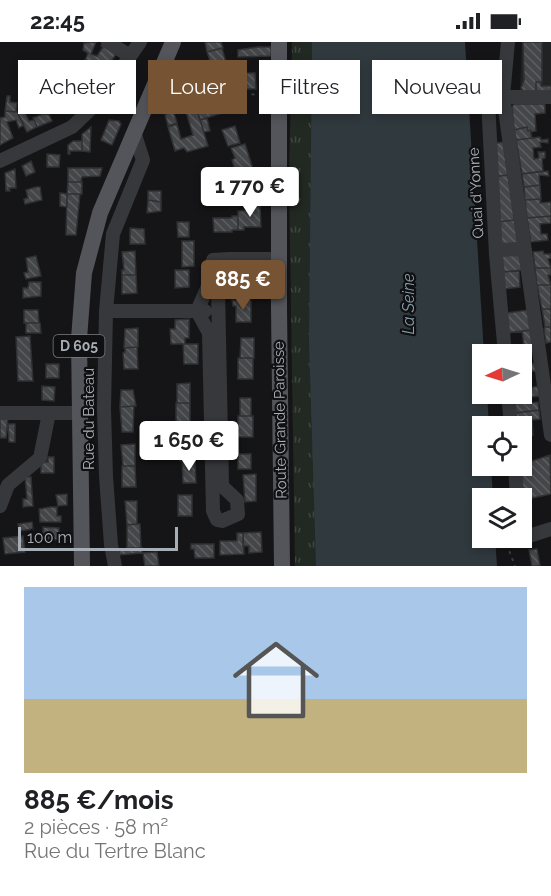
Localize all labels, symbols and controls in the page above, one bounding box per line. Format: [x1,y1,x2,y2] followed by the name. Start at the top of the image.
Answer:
[30,8,85,34] text: 22:45
[18,60,136,114] chip: Acheter
[148,60,247,114] chip: Louer
[259,60,360,114] chip: Filtres
[372,60,502,114] chip: Nouveau
[465,147,487,239] street label: Quai d'Yonne
[195,167,305,218] pin: 1 770 €
[215,174,285,198] text: 1 770 €
[201,260,285,311] pin: 885 €
[215,267,271,291] text: 885 €
[399,273,418,334] water label: La Seine
[54,335,104,357] road number: D 605
[270,341,290,499] street label: Route Grande Paroisse
[472,344,532,404] north arrow
[472,344,532,548] map controls
[80,368,98,470] street label: Rue du Bateau
[472,416,532,476] button: locate
[134,421,244,472] pin: 1 650 €
[154,428,224,452] text: 1 650 €
[472,488,532,548] button: layers
[18,524,178,552] scale bar
[27,528,72,547] text: 100 m
[222,626,330,734] icon: home
[24,785,174,815] text: 885 €/mois
[24,815,168,839] text: 2 pièces · 58 m²
[24,839,206,863] text: Rue du Tertre Blanc

